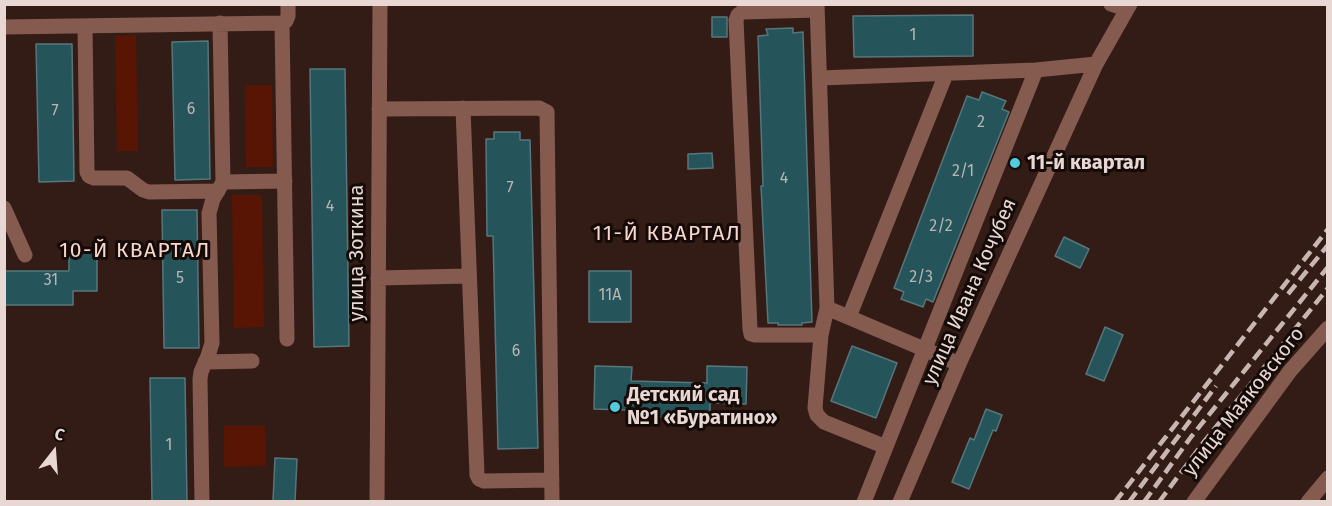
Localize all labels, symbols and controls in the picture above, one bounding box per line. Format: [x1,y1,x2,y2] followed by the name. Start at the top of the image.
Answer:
[910,26,916,46] house number: 1
[187,100,195,120] house number: 6
[51,102,59,122] house number: 7
[977,113,985,133] house number: 2
[1027,151,1145,175] place label: 11-й квартал
[1008,156,1022,170] marker: 11-й квартал
[952,162,974,182] house number: 2/1
[780,169,788,189] house number: 4
[506,179,514,199] house number: 7
[345,185,369,321] street label: улица Зоткина
[918,195,1022,389] street label: улица Ивана Кочубея
[326,197,334,217] house number: 4
[929,217,953,237] house number: 2/2
[593,221,741,247] district label: 11-Й КВАРТАЛ
[59,238,211,264] district label: 10-Й КВАРТАЛ
[909,268,933,288] house number: 2/3
[176,269,184,289] house number: 5
[44,271,58,291] house number: 31
[599,286,621,306] house number: 11А
[1178,323,1310,481] street label: улица Маяковского
[512,342,520,362] house number: 6
[627,383,777,430] place label: Детский сад №1 «Буратино»
[608,400,622,414] marker: Детский сад №1 «Буратино»
[24,422,84,482] north arrow
[52,424,67,445] text: С
[166,436,172,456] house number: 1

